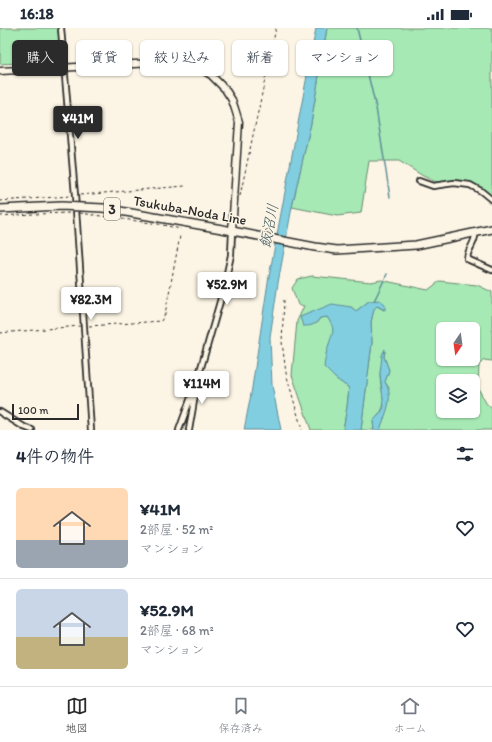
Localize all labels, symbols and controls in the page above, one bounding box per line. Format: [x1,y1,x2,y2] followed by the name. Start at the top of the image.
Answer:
[20,5,54,23] text: 16:18
[12,40,68,76] chip: 購入
[76,40,132,76] chip: 賃貸
[140,40,224,76] chip: 絞り込み
[232,40,288,76] chip: 新着
[296,40,393,76] chip: マンション
[54,106,102,140] pin: ¥41M
[62,111,94,126] text: ¥41M
[132,192,248,229] street label: Tsukuba-Noda Line
[104,198,120,220] road number: 3
[256,202,282,250] water label: 飯沼川
[194,272,260,306] pin: ¥52.9M
[206,277,248,292] text: ¥52.9M
[58,287,124,321] pin: ¥82.3M
[70,292,112,307] text: ¥82.3M
[436,322,480,366] north arrow
[436,322,480,418] map controls
[174,371,230,405] pin: ¥114M
[436,374,480,418] button: layers
[183,376,221,391] text: ¥114M
[12,402,79,421] scale bar
[18,404,48,417] text: 100 m
[454,443,476,465] icon: filters
[16,446,94,466] text: 4件の物件
[140,499,181,519] text: ¥41M
[48,504,96,552] icon: home
[454,517,476,539] icon: heart
[140,522,213,537] text: 2部屋 · 52 m²
[140,541,204,556] text: マンション
[140,600,194,620] text: ¥52.9M
[48,605,96,653] icon: home
[454,618,476,640] icon: heart
[140,623,214,638] text: 2部屋 · 68 m²
[140,642,204,657] text: マンション
[66,695,88,735] tab: 地図
[219,695,263,735] tab: 保存済み
[394,695,426,735] tab: ホーム

